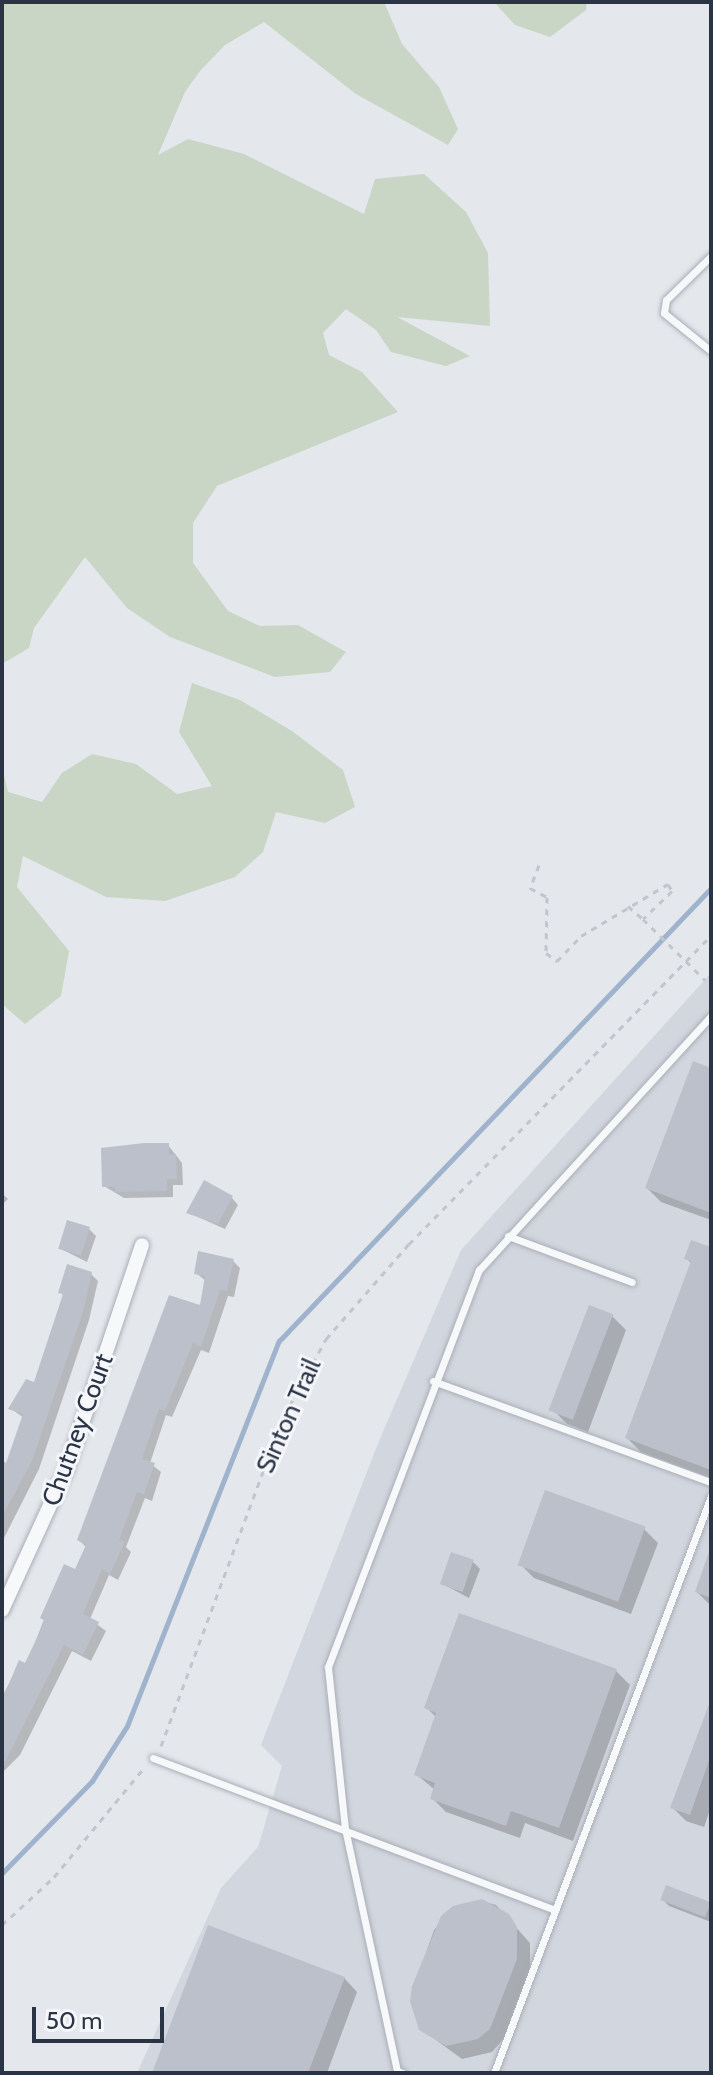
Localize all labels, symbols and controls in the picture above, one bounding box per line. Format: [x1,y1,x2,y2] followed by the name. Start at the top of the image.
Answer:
[36,1350,120,1510] street label: Chutney Court
[250,1354,328,1478] street label: Sinton Trail
[36,1991,168,2041] scale bar
[46,2006,102,2035] text: 50 m

